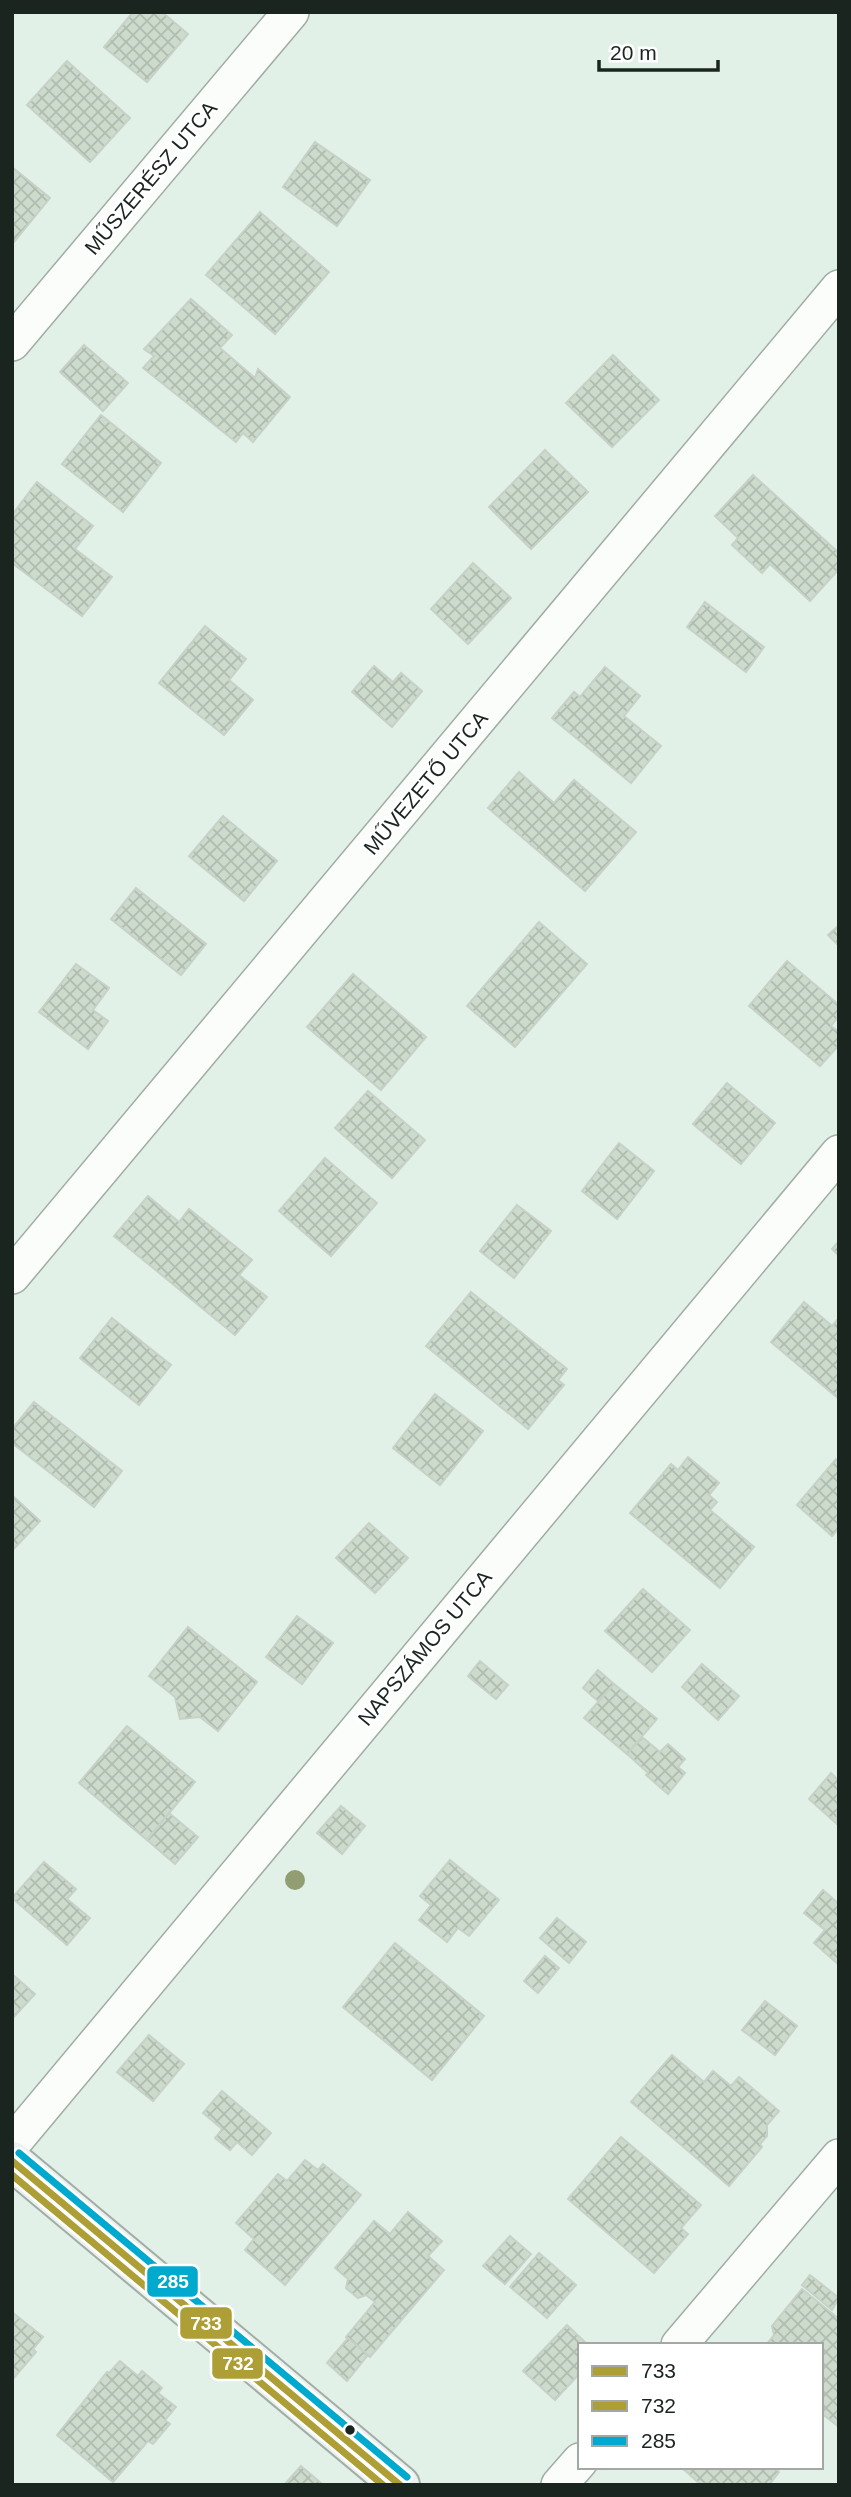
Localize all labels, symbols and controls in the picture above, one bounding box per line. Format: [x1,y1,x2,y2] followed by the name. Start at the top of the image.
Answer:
[599,28,718,72] scale bar
[610,41,657,64] text: 20 m
[80,97,221,259] street label: MŰSZERÉSZ UTCA
[359,706,492,859] street label: MŰVEZETŐ UTCA
[353,1566,496,1730] street label: NAPSZÁMOS UTCA
[146,2265,199,2298] line badge: 285
[157,2271,189,2292] text: 285
[179,2306,233,2340] line badge: 733
[190,2313,222,2334] text: 733
[578,2343,823,2469] legend
[211,2347,264,2380] line badge: 732
[222,2353,254,2374] text: 732
[641,2359,676,2382] text: 733
[641,2394,676,2417] text: 732
[343,2423,357,2437] unlabelled marker
[641,2429,676,2452] text: 285

